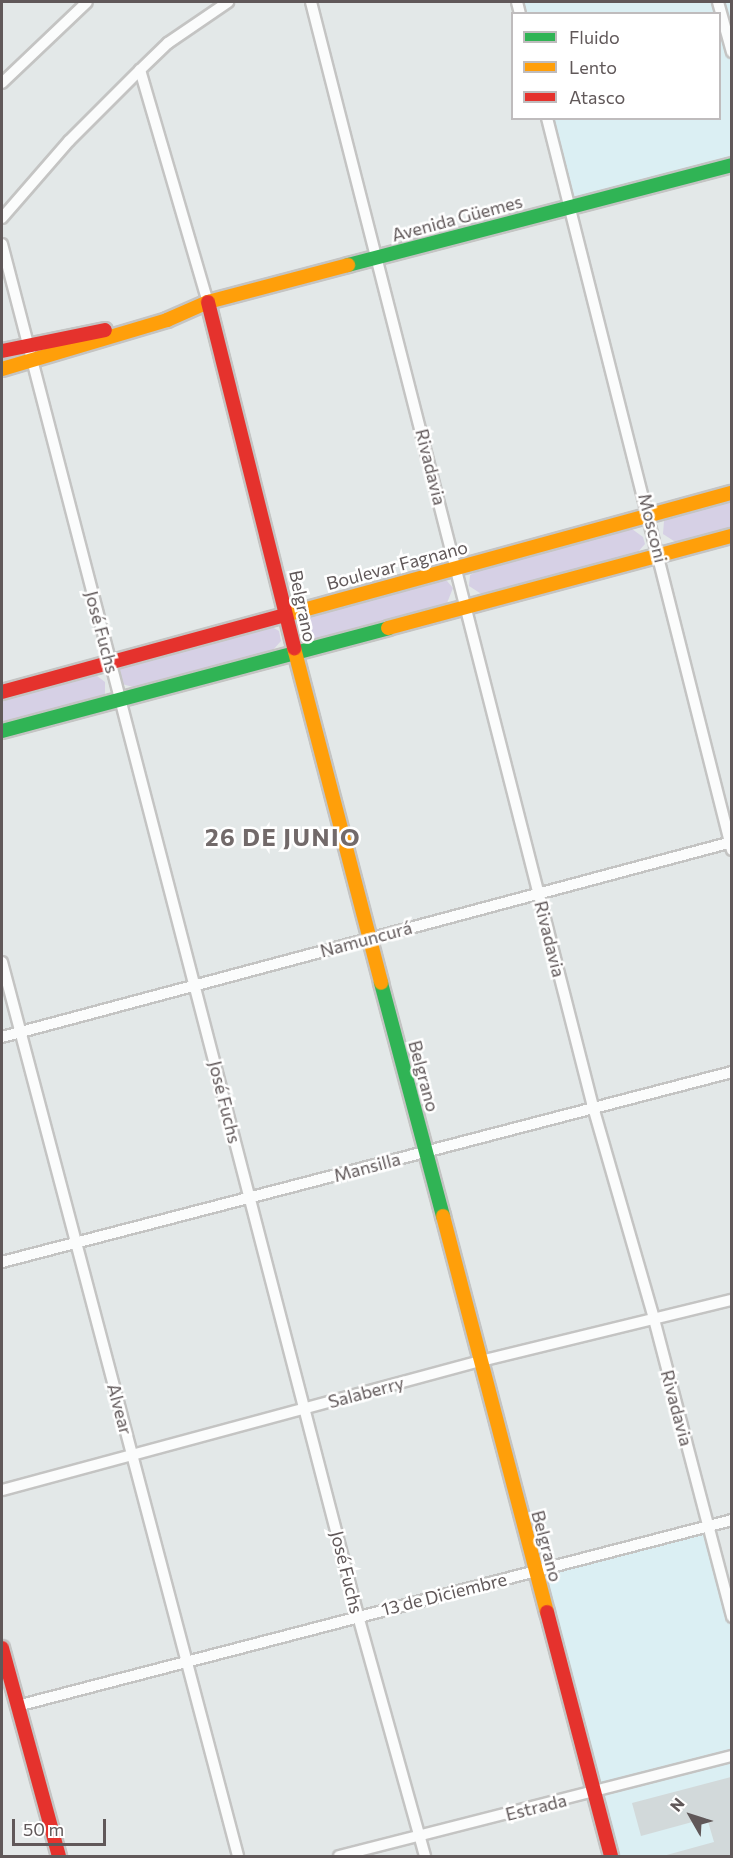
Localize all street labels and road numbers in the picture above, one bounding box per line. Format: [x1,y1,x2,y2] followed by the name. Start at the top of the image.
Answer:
[389,190,525,246] street label: Avenida Güemes
[411,427,451,507] street label: Rivadavia
[634,491,672,565] street label: Mosconi
[324,536,470,594] street label: Boulevar Fagnano
[285,568,321,644] street label: Belgrano
[81,588,123,676] street label: José Fuchs
[530,899,570,979] street label: Rivadavia
[318,916,414,962] street label: Namuncurá
[404,1038,444,1114] street label: Belgrano
[204,1058,246,1146] street label: José Fuchs
[331,1148,403,1186] street label: Mansilla
[656,1368,698,1448] street label: Rivadavia
[326,1372,406,1412] street label: Salaberry
[103,1381,137,1437] street label: Alvear
[527,1508,567,1584] street label: Belgrano
[326,1528,368,1616] street label: José Fuchs
[379,1568,509,1620] street label: 13 de Diciembre
[503,1789,569,1825] street label: Estrada

